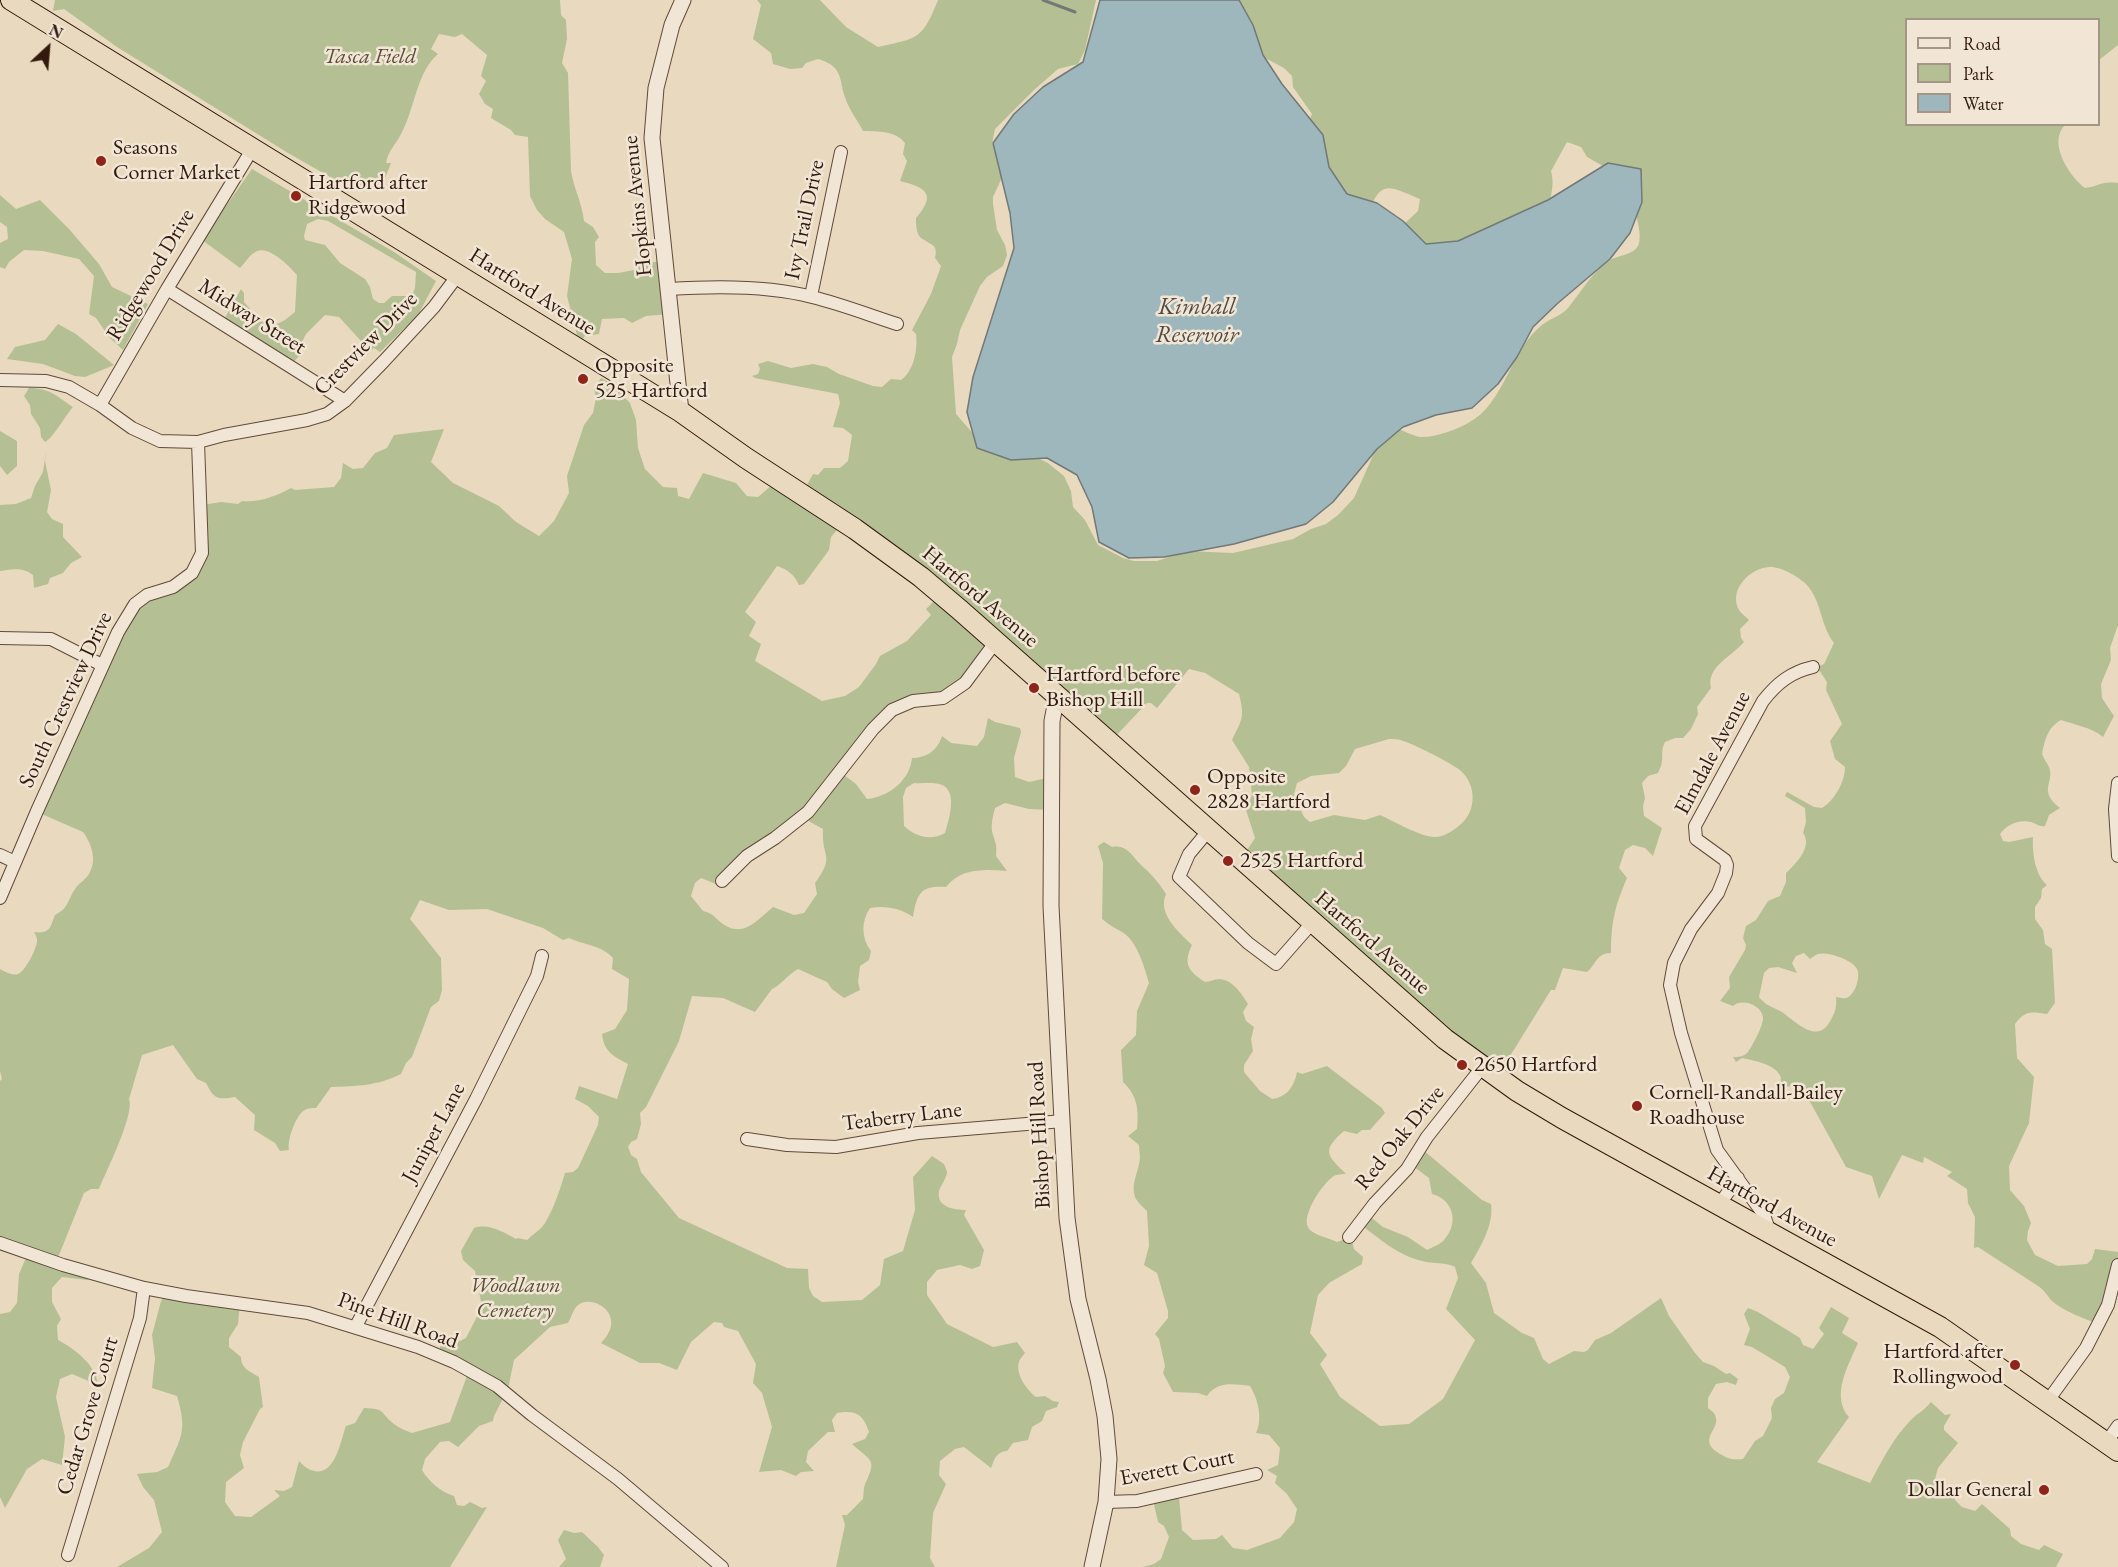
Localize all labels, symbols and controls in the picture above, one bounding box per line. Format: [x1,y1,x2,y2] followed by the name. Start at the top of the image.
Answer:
[18,18,78,78] north arrow
[1905,18,2100,126] legend
[46,19,67,44] text: N
[1963,32,2001,55] text: Road
[324,44,416,70] park label: Tasca Field
[1963,62,1994,85] text: Park
[1963,92,2004,115] text: Water
[617,134,659,278] street label: Hopkins Avenue
[113,135,240,186] place label: Seasons Corner Market
[94,154,108,168] marker: Seasons Corner Market
[779,158,831,282] street label: Ivy Trail Drive
[308,170,428,222] place label: Hartford after Ridgewood
[289,189,303,203] marker: Hartford after Ridgewood
[101,204,201,346] street label: Ridgewood Drive
[464,243,600,341] street label: Hartford Avenue
[193,273,311,361] street label: Midway Street
[309,287,423,401] street label: Crestview Drive
[1155,293,1239,349] water label: Kimball Reservoir
[595,353,708,404] place label: Opposite 525 Hartford
[576,372,590,386] marker: Opposite 525 Hartford
[916,541,1044,653] street label: Hartford Avenue
[14,608,118,792] street label: South Crestview Drive
[1046,662,1180,714] place label: Hartford before Bishop Hill
[1027,681,1041,695] marker: Hartford before Bishop Hill
[1669,687,1757,819] street label: Elmdale Avenue
[1207,764,1330,816] place label: Opposite 2828 Hartford
[1188,783,1202,797] marker: Opposite 2828 Hartford
[1240,848,1363,874] place label: 2525 Hartford
[1221,854,1235,868] marker: 2525 Hartford
[1309,886,1435,1000] street label: Hartford Avenue
[1474,1052,1597,1078] place label: 2650 Hartford
[1455,1058,1469,1072] marker: 2650 Hartford
[1023,1061,1057,1209] street label: Bishop Hill Road
[397,1078,471,1188] street label: Juniper Lane
[1350,1080,1450,1196] street label: Red Oak Drive
[1649,1080,1843,1132] place label: Cornell-Randall-Bailey Roadhouse
[841,1097,963,1137] street label: Teaberry Lane
[1630,1099,1644,1113] marker: Cornell-Randall-Bailey Roadhouse
[1703,1160,1841,1254] street label: Hartford Avenue
[469,1273,561,1324] park label: Woodlawn Cemetery
[334,1287,462,1355] street label: Pine Hill Road
[51,1334,125,1498] street label: Cedar Grove Court
[1883,1339,2003,1390] place label: Hartford after Rollingwood
[2008,1358,2022,1372] marker: Hartford after Rollingwood
[1118,1444,1236,1492] street label: Everett Court
[1908,1477,2032,1503] place label: Dollar General
[2037,1483,2051,1497] marker: Dollar General

